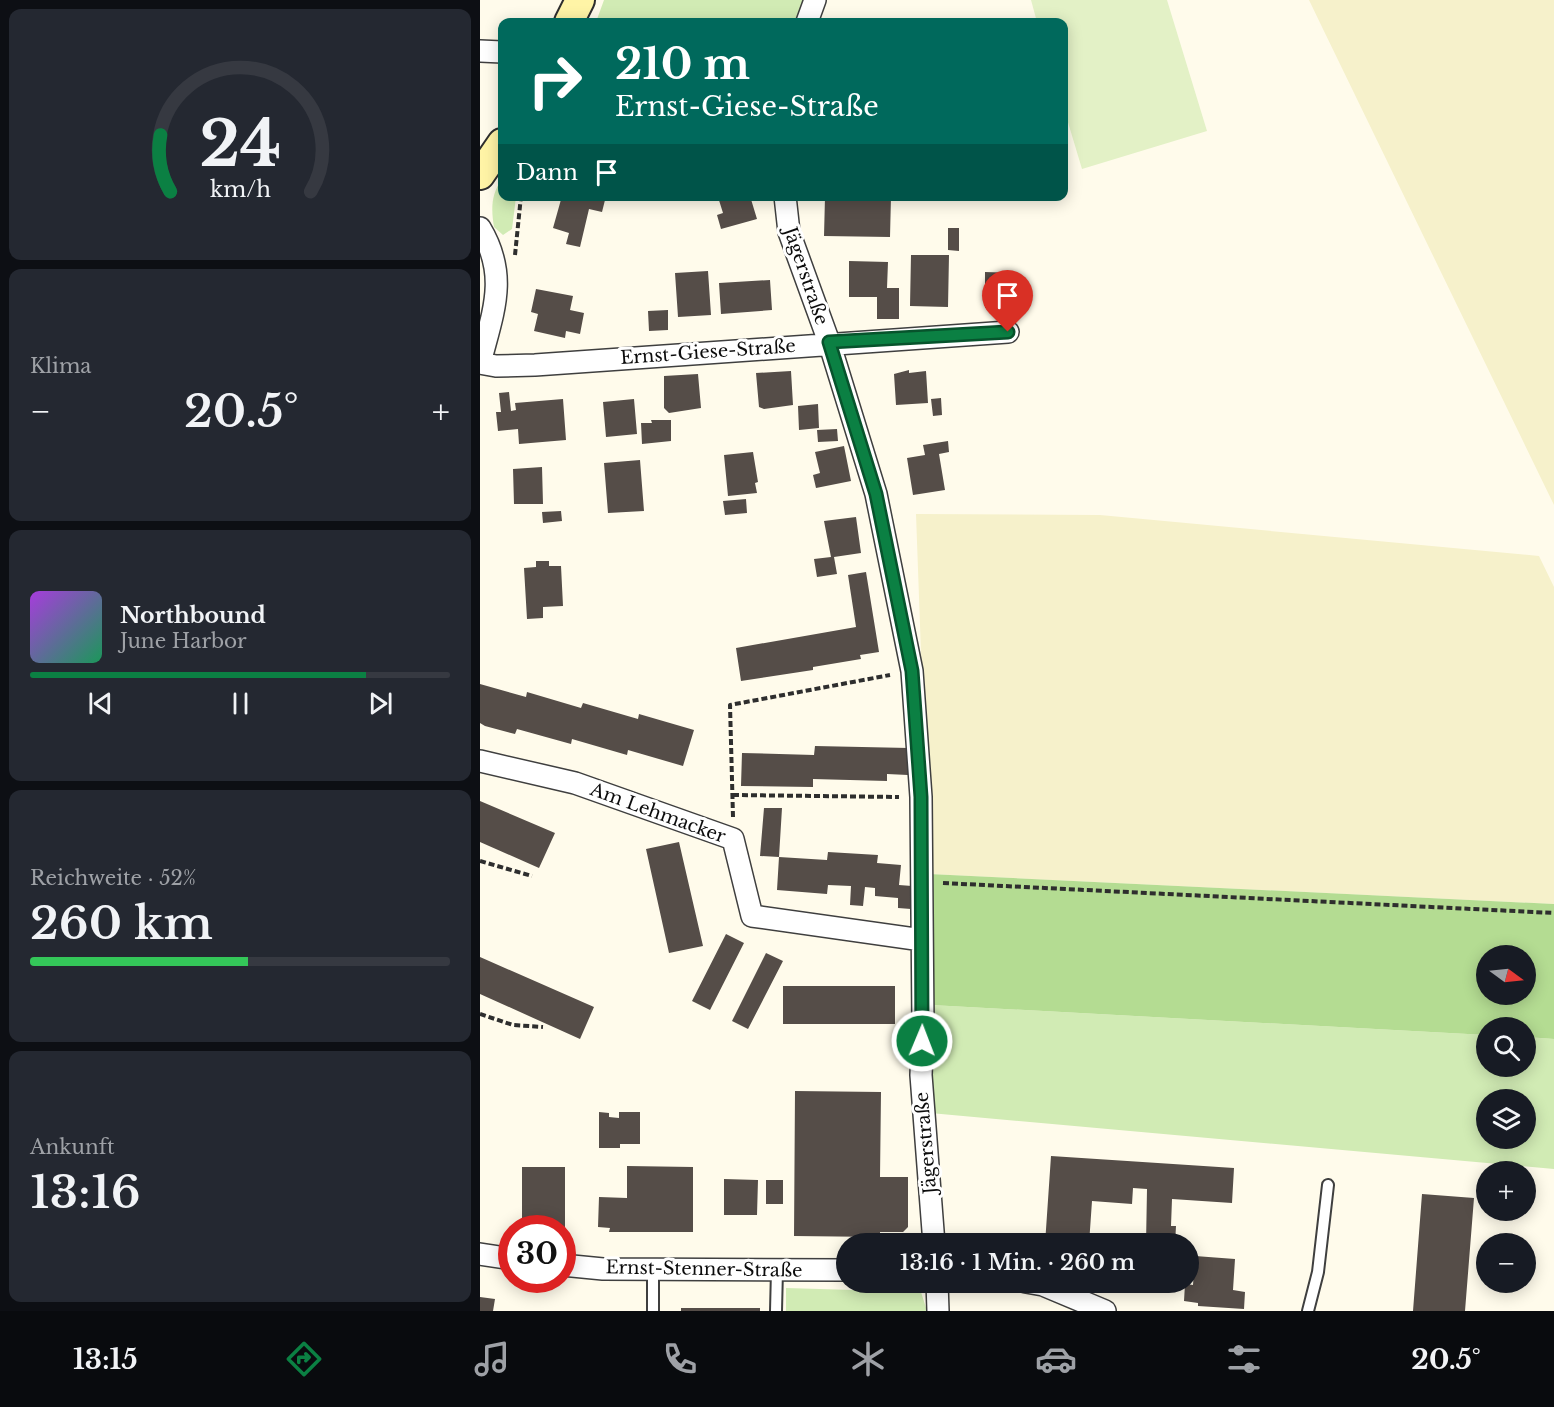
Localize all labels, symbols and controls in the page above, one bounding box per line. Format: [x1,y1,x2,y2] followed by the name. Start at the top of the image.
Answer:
[615,38,750,90] text: 210 m
[516,42,594,120] icon: right
[615,90,879,123] text: Ernst-Giese-Straße
[199,105,281,183] text: 24
[590,156,623,189] icon: arrive
[516,159,578,186] text: Dann
[210,176,271,203] text: km/h
[778,222,833,328] street label: Jägerstraße
[982,270,1033,332] pin
[991,279,1024,312] icon: arrive
[620,335,796,369] street label: Ernst-Giese-Straße
[30,354,91,378] text: Klima
[184,383,299,439] text: 20.5°
[30,391,51,432] text: −
[432,391,450,432] text: +
[120,602,266,629] text: Northbound
[120,629,247,653] text: June Harbor
[84,687,117,720] icon: previous
[224,687,257,720] icon: pause
[364,687,397,720] icon: next
[586,778,729,848] street label: Am Lehmacker
[30,866,196,890] text: Reichweite · 52%
[30,895,213,951] text: 260 km
[1476,945,1536,1005] north arrow
[1476,945,1536,1293] map controls
[890,1009,954,1073] position arrow
[1476,1017,1536,1077] button: search
[1476,1089,1536,1149] button: layers
[911,1091,942,1197] street label: Jägerstraße
[30,1135,115,1159] text: Ankunft
[1476,1161,1536,1221] button: +
[30,1164,141,1220] text: 13:16
[498,1215,576,1293] speed limit sign: 30
[1476,1233,1536,1293] button: −
[900,1249,1135,1276] text: 13:16 · 1 Min. · 260 m
[605,1256,803,1282] street label: Ernst-Stenner-Straße
[283,1338,325,1380] icon: directions
[471,1338,513,1380] icon: music
[659,1338,701,1380] icon: phone
[847,1338,889,1380] icon: climate
[1035,1338,1077,1380] icon: car
[1223,1338,1265,1380] icon: filters
[73,1343,137,1376] text: 13:15
[1411,1343,1481,1376] text: 20.5°

